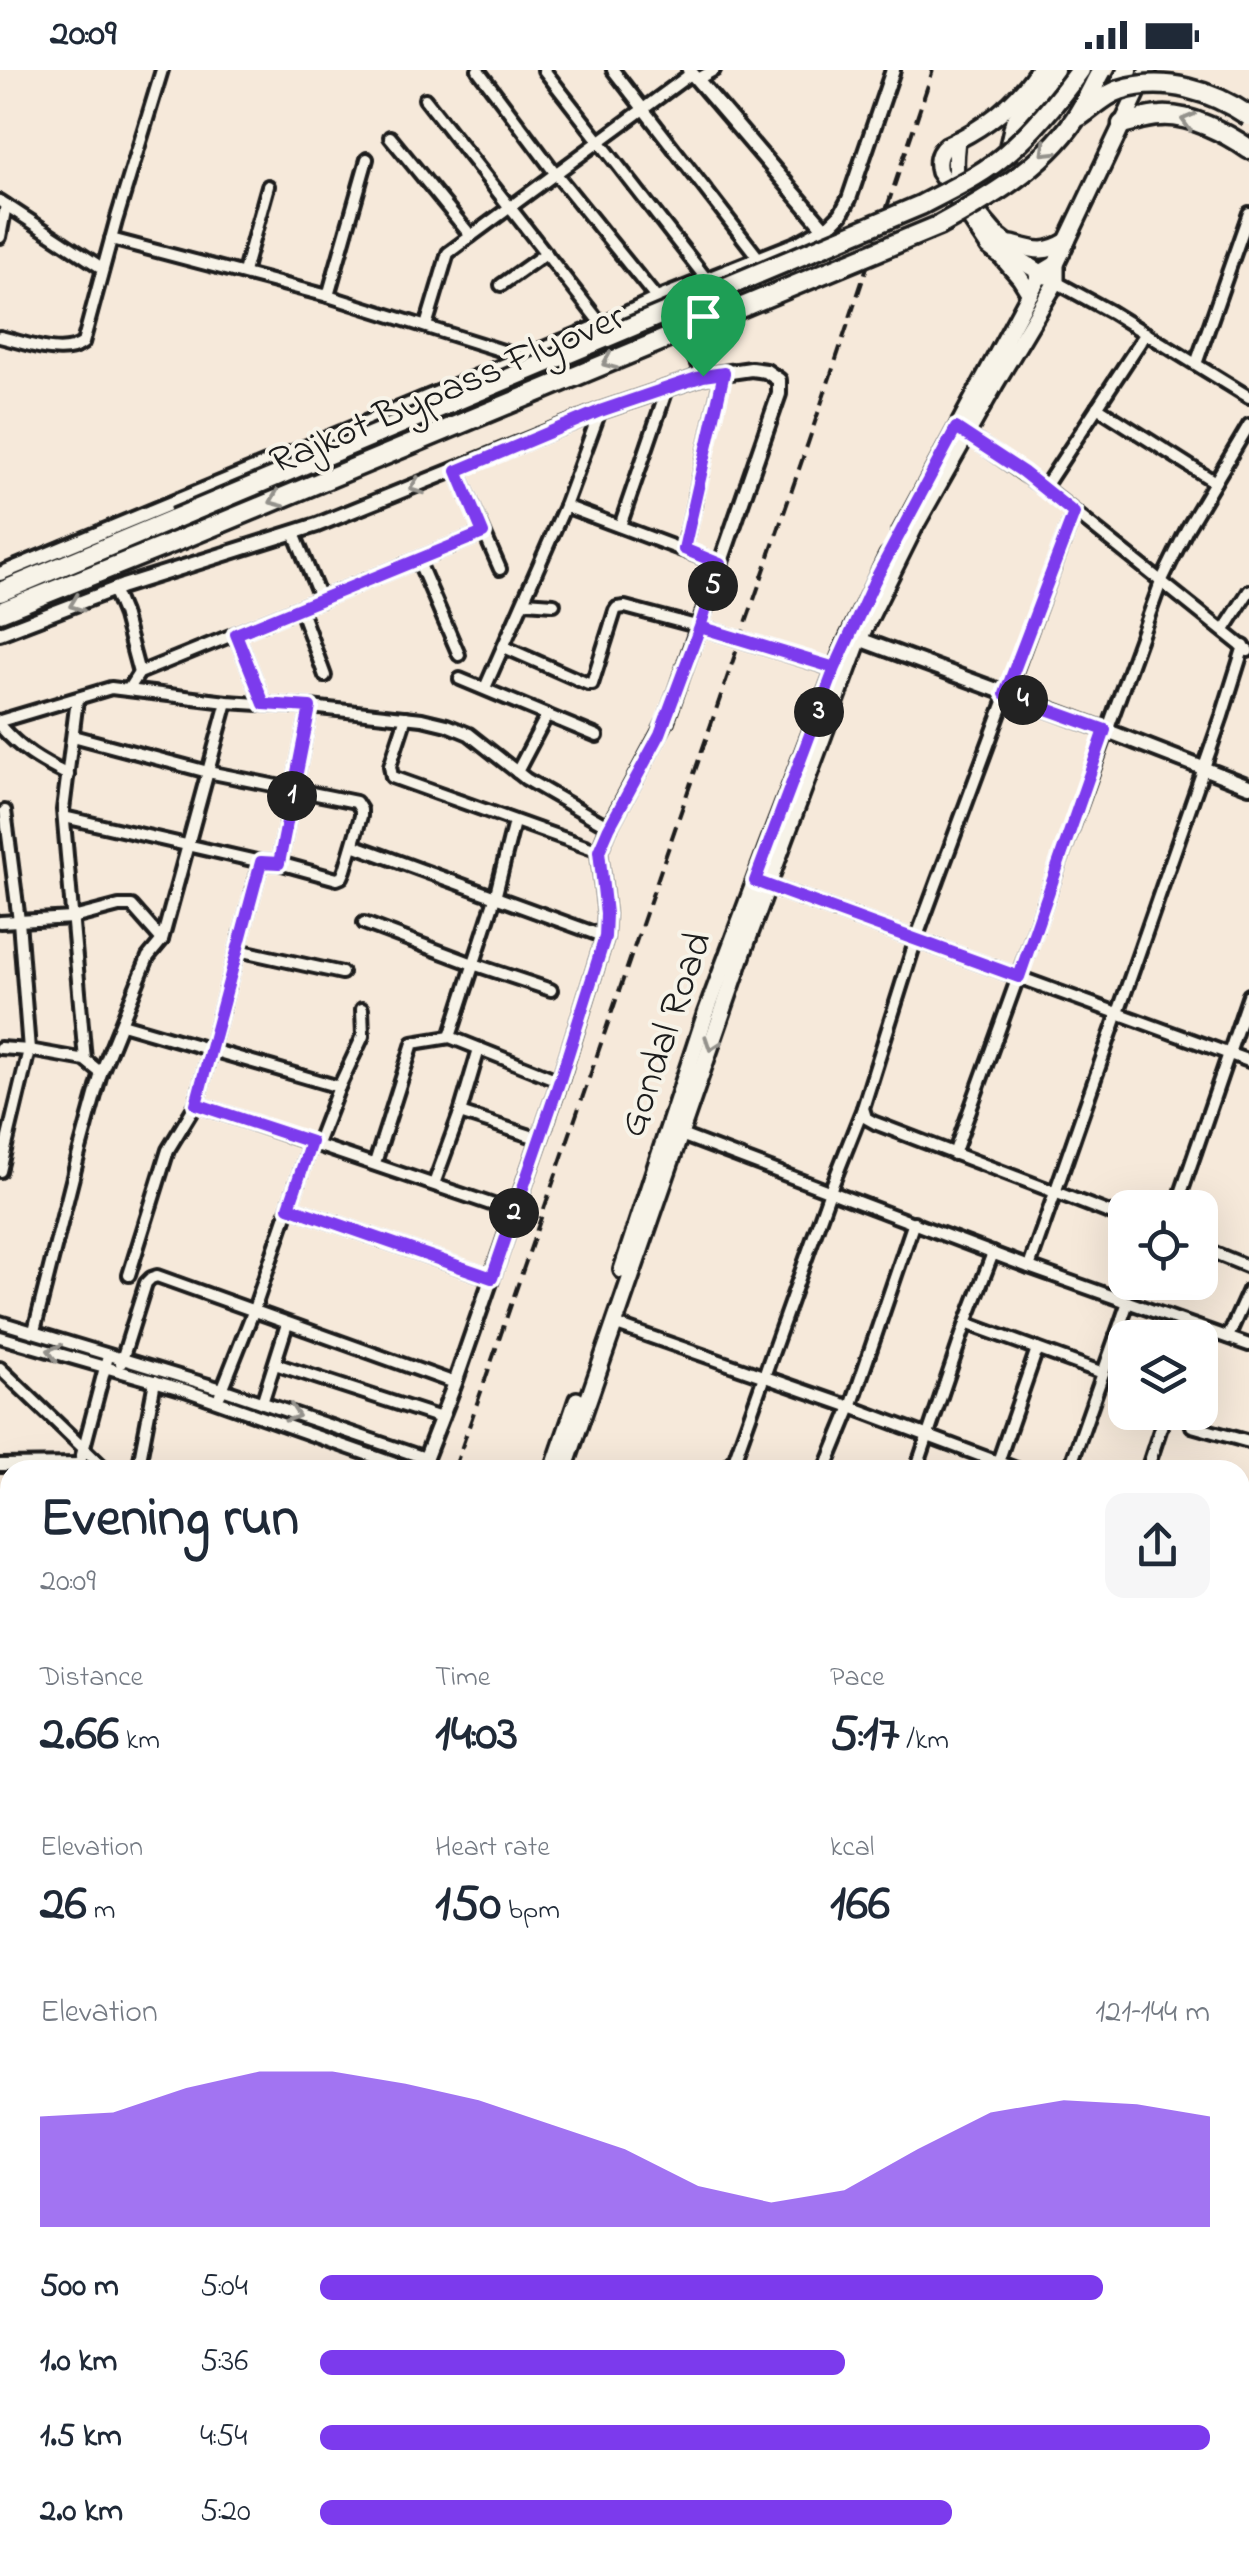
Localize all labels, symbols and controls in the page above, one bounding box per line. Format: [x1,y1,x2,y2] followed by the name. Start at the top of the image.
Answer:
[50,7,116,63] text: 20:09
[1180,112,1197,133] one-way arrow
[1041,138,1059,156] one-way arrow
[661,274,746,377] pin
[261,289,635,493] street label: Rajkot Bypass Flyover
[676,289,731,344] icon: arrive
[601,350,619,370] one-way arrow
[409,475,426,495] one-way arrow
[268,488,286,508] one-way arrow
[688,561,738,611] pin: 5
[705,565,721,606] text: 5
[68,592,86,612] one-way arrow
[998,675,1048,725] pin: 4
[1017,679,1029,720] text: 4
[794,687,844,737] pin: 3
[813,691,825,732] text: 3
[267,771,317,821] pin: 1
[288,775,296,816] text: 1
[604,925,730,1145] street label: Gondal Road
[704,1034,724,1051] one-way arrow
[489,1188,539,1238] pin: 2
[1108,1190,1218,1430] map controls
[1108,1190,1218,1300] button: locate
[507,1192,521,1233] text: 2
[1108,1320,1218,1430] button: layers
[46,1343,63,1364] one-way arrow
[284,1402,301,1423] one-way arrow
[40,1481,299,1561] text: Evening run
[1105,1493,1210,1598] button: share
[40,1559,96,1606] text: 20:09
[40,1658,143,1699] text: Distance
[435,1658,490,1699] text: Time
[830,1658,885,1699] text: Pace
[40,1699,119,1772] text: 2.66
[435,1699,518,1772] text: 14:03
[830,1699,899,1772] text: 5:17
[119,1721,160,1762] text: km
[899,1721,949,1762] text: /km
[40,1828,143,1869] text: Elevation
[435,1828,550,1869] text: Heart rate
[830,1828,875,1869] text: kcal
[40,1869,87,1942] text: 26
[435,1869,501,1942] text: 150
[830,1869,890,1942] text: 166
[87,1891,116,1932] text: m
[501,1891,560,1932] text: bpm
[40,1990,158,2037] text: Elevation
[1095,1990,1210,2037] text: 121–144 m
[40,2264,119,2311] text: 500 m
[200,2264,248,2311] text: 5:04
[40,2339,117,2386] text: 1.0 km
[200,2339,248,2386] text: 5:36
[40,2414,122,2461] text: 1.5 km
[200,2414,247,2461] text: 4:54
[40,2489,123,2536] text: 2.0 km
[200,2489,251,2536] text: 5:20

